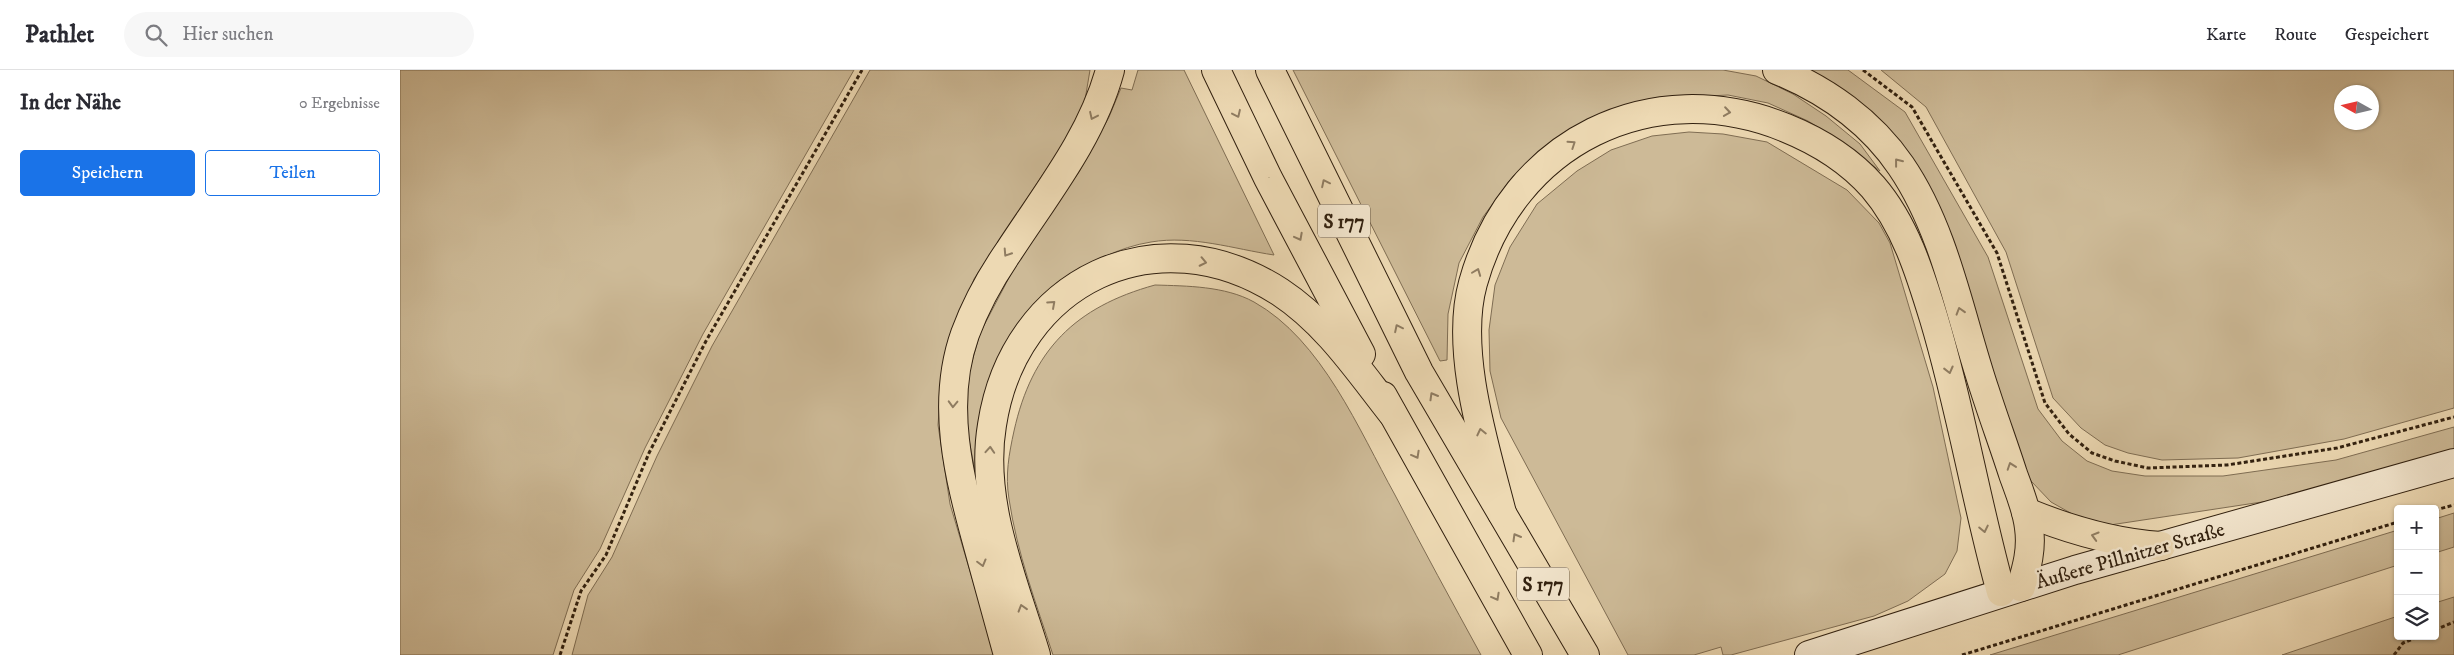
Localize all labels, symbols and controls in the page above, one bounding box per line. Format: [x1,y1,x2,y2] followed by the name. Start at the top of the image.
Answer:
[124,12,474,57] search box
[25,20,94,50] text: Pathlet
[142,21,170,49] icon: search
[182,23,273,46] text: Hier suchen
[2206,24,2246,46] text: Karte
[2274,24,2317,46] text: Route
[2345,24,2429,46] text: Gespeichert
[2334,85,2379,130] north arrow
[20,90,121,116] text: In der Nähe
[299,93,380,113] text: 0 Ergebnisse
[1723,106,1731,117] one-way arrow
[1231,109,1241,118] one-way arrow
[1088,111,1099,120] one-way arrow
[1566,141,1575,150] one-way arrow
[20,150,195,196] button: Speichern
[205,150,380,196] button: Teilen
[1895,159,1903,168] one-way arrow
[1321,179,1331,188] one-way arrow
[1318,204,1370,238] road number: S 177
[1293,231,1303,240] one-way arrow
[1004,248,1013,257] one-way arrow
[1198,256,1207,267] one-way arrow
[1471,268,1481,277] one-way arrow
[1047,301,1056,310] one-way arrow
[1956,308,1966,316] one-way arrow
[1394,324,1404,333] one-way arrow
[1943,366,1954,375] one-way arrow
[1430,392,1440,401] one-way arrow
[947,400,958,408] one-way arrow
[1476,428,1487,437] one-way arrow
[984,446,995,454] one-way arrow
[1410,450,1420,459] one-way arrow
[2006,462,2016,470] one-way arrow
[2394,505,2439,640] map controls
[2394,505,2439,550] button: +
[2033,517,2228,595] street label: Äußere Pillnitzer Straße
[1978,524,1989,533] one-way arrow
[2092,531,2100,541] one-way arrow
[1513,534,1523,543] one-way arrow
[2394,550,2439,595] button: −
[977,558,987,567] one-way arrow
[1517,568,1569,600] road number: S 177
[1489,592,1499,601] one-way arrow
[2394,595,2439,640] button: layers
[1018,605,1028,613] one-way arrow

